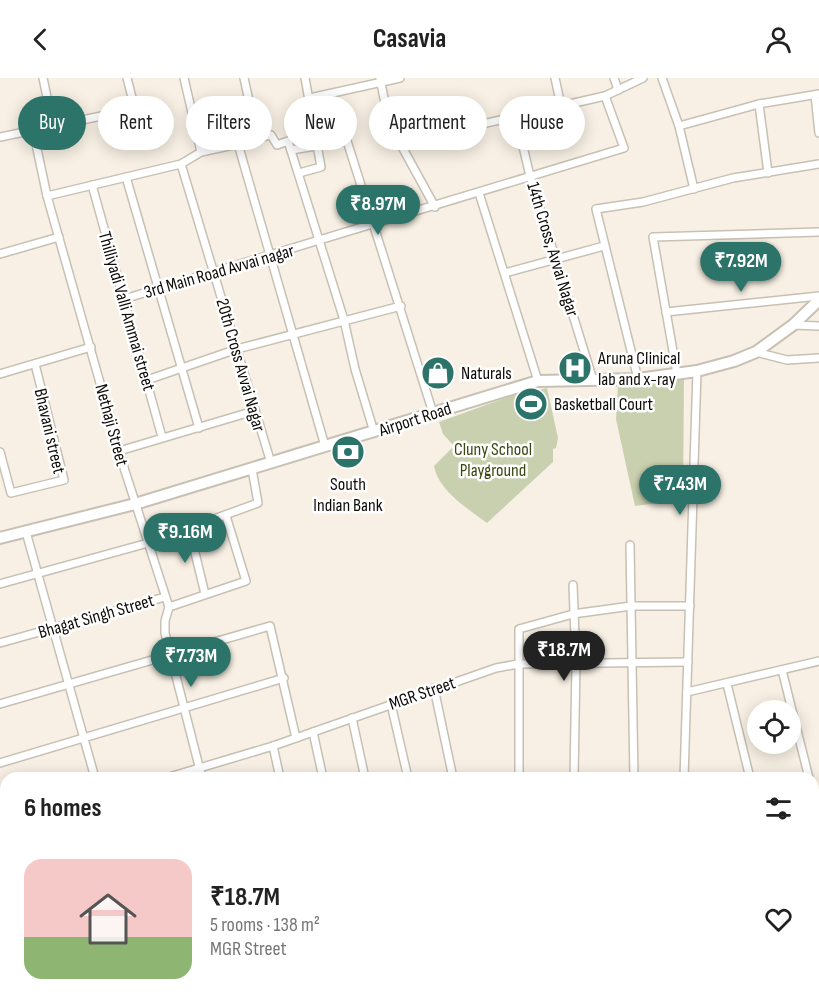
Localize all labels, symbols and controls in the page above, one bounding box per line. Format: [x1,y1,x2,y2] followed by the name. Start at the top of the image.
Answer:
[24,23,57,56] icon: back
[373,23,446,55] text: Casavia
[762,23,795,56] icon: person
[18,96,86,150] chip: Buy
[98,96,174,150] chip: Rent
[186,96,272,150] chip: Filters
[284,96,357,150] chip: New
[369,96,487,150] chip: Apartment
[499,96,585,150] chip: House
[522,179,583,319] street label: 14th Cross, Avvai Nagar
[329,185,427,236] pin: ₹8.97M
[350,192,406,216] text: ₹8.97M
[94,229,159,394] street label: Thilliyadi Valli Ammai street
[142,240,297,303] street label: 3rd Main Road Avvai nagar
[692,242,790,293] pin: ₹7.92M
[714,249,768,273] text: ₹7.92M
[211,296,270,434] street label: 20th Cross Avvai Nagar
[597,348,680,390] place label: Aruna Clinical lab and x-ray
[557,350,593,386] hospital icon: Aruna Clinical lab and x-ray
[420,355,456,391] shop icon: Naturals
[461,363,512,384] place label: Naturals
[91,382,133,469] street label: Nethaji Street
[30,386,70,476] street label: Bhavani street
[513,386,549,422] sports icon: Basketball Court
[554,394,654,415] place label: Basketball Court
[375,398,454,441] street label: Airport Road
[330,434,366,470] bank icon: South Indian Bank
[454,439,532,481] park label: Cluny School Playground
[631,465,729,516] pin: ₹7.43M
[653,472,707,496] text: ₹7.43M
[313,474,383,516] place label: South Indian Bank
[136,513,234,564] pin: ₹9.16M
[157,520,213,544] text: ₹9.16M
[36,590,157,643] street label: Bhagat Singh Street
[515,631,613,682] pin: ₹18.7M
[142,637,240,688] pin: ₹7.73M
[537,638,591,662] text: ₹18.7M
[165,644,217,668] text: ₹7.73M
[386,672,459,715] street label: MGR Street
[747,700,801,754] map controls
[747,700,801,754] button: locate
[762,792,795,825] icon: filters
[24,793,102,824] text: 6 homes
[210,882,280,913] text: ₹18.7M
[72,883,144,955] icon: home
[762,903,795,936] icon: heart
[210,913,320,937] text: 5 rooms · 138 m²
[210,937,287,961] text: MGR Street

